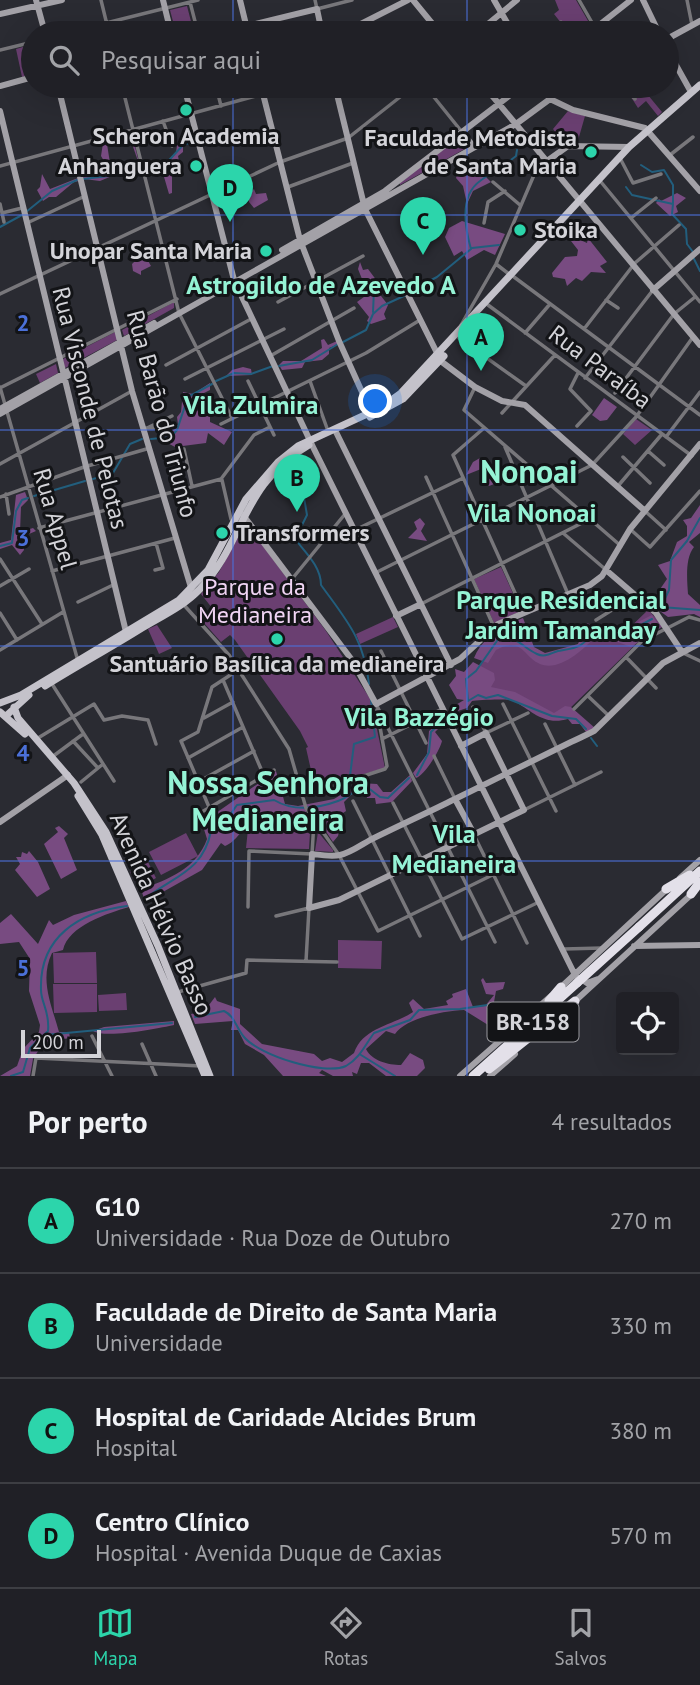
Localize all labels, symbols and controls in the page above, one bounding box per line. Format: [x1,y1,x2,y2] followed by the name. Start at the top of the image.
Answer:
[21,21,679,98] search box
[45,41,83,79] icon: search
[101,43,261,76] text: Pesquisar aqui
[178,102,194,118] marker: Scheron Academia
[92,120,280,151] place label: Scheron Academia
[364,122,577,181] place label: Faculdade Metodista de Santa Maria
[583,144,599,160] marker: Faculdade Metodista de Santa Maria
[58,150,182,181] place label: Anhanguera
[188,158,204,174] marker: Anhanguera
[207,164,253,222] pin: D
[400,197,446,255] pin: C
[534,214,598,245] place label: Stoika
[512,222,528,238] marker: Stoika
[50,235,252,266] place label: Unopar Santa Maria
[258,243,274,259] marker: Unopar Santa Maria
[186,268,456,301] district label: Astrogildo de Azevedo A
[45,283,136,532] street label: Rua Visconde de Pelotas
[120,307,205,521] street label: Rua Barão do Triunfo
[16,308,30,337] text: 2
[458,313,504,371] pin: A
[543,318,658,415] street label: Rua Paraíba
[358,384,392,418] your location
[183,388,318,421] district label: Vila Zulmira
[480,450,578,492] district label: Nonoai
[274,454,320,512] pin: B
[26,465,85,573] street label: Rua Appel
[467,496,596,529] district label: Vila Nonoai
[236,517,370,548] place label: Transformers
[16,523,30,552] text: 3
[214,525,230,541] marker: Transformers
[198,571,312,630] park label: Parque da Medianeira
[456,583,666,646] district label: Parque Residencial Jardim Tamanday
[269,631,285,647] marker: Santuário Basílica da medianeira
[109,648,445,679] place label: Santuário Basílica da medianeira
[343,700,494,733] district label: Vila Bazzégio
[16,738,30,767] text: 4
[167,761,369,840] district label: Nossa Senhora Medianeira
[103,807,220,1020] street label: Avenida Hélvio Basso
[392,817,516,880] district label: Vila Medianeira
[16,953,30,982] text: 5
[616,992,679,1055] map controls
[616,992,679,1055] button: locate
[488,1002,578,1042] road number: BR-158
[21,1027,102,1059] scale bar
[32,1030,84,1054] text: 200 m
[28,1102,148,1141] text: Por perto
[551,1107,672,1136] text: 4 resultados
[95,1190,140,1223] text: G10
[44,1206,58,1235] text: A
[610,1206,672,1235] text: 270 m
[95,1223,450,1252] text: Universidade · Rua Doze de Outubro
[95,1295,497,1328] text: Faculdade de Direito de Santa Maria
[44,1311,58,1340] text: B
[610,1311,672,1340] text: 330 m
[95,1328,223,1357] text: Universidade
[95,1400,476,1433] text: Hospital de Caridade Alcides Brum
[45,1416,57,1445] text: C
[610,1416,672,1445] text: 380 m
[95,1433,177,1462] text: Hospital
[95,1505,250,1538] text: Centro Clínico
[44,1521,58,1550] text: D
[610,1521,672,1550] text: 570 m
[95,1538,442,1567] text: Hospital · Avenida Duque de Caxias
[93,1604,137,1670] tab: Mapa
[324,1604,368,1670] tab: Rotas
[555,1604,607,1670] tab: Salvos

